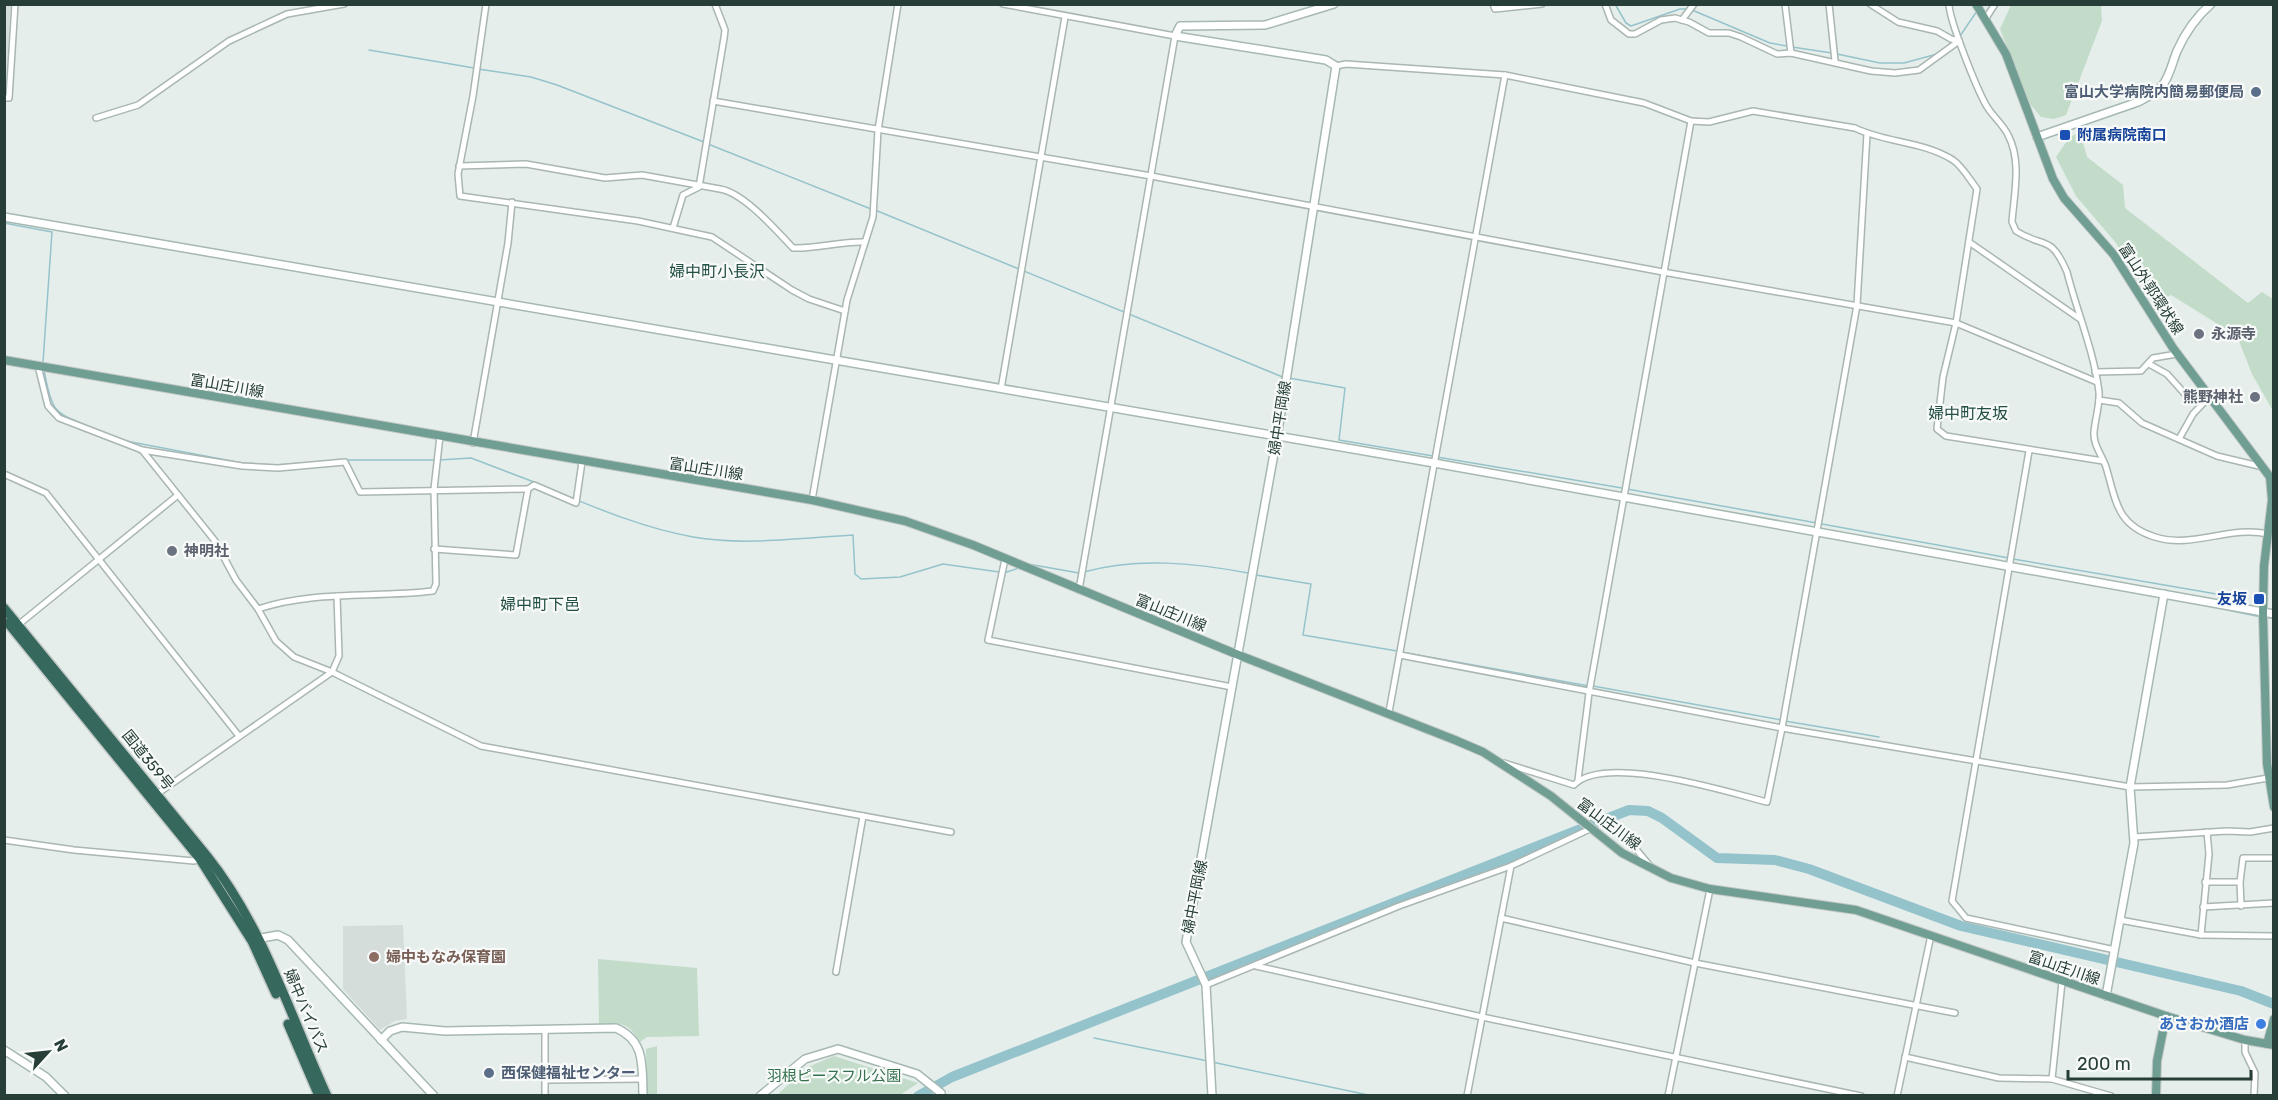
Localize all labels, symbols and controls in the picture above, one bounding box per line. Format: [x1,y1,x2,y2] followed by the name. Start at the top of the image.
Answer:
[2064,83,2244,101] place label: 富山大学病院内簡易郵便局
[2249,85,2263,99] marker: 富山大学病院内簡易郵便局
[2077,126,2167,144] place label: 附属病院南口
[2058,128,2072,142] marker: 附属病院南口
[2115,240,2187,338] street label: 富山外郭環状線
[669,262,765,281] district label: 婦中町小長沢
[2211,325,2256,343] place label: 永源寺
[2192,327,2206,341] marker: 永源寺
[188,371,266,401] street label: 富山庄川線
[1265,380,1295,456] street label: 婦中平岡線
[2183,388,2243,406] place label: 熊野神社
[2248,390,2262,404] marker: 熊野神社
[1928,404,2008,423] district label: 婦中町友坂
[668,454,744,484] street label: 富山庄川線
[183,542,229,560] place label: 神明社
[165,544,179,558] marker: 神明社
[2217,590,2247,608] place label: 友坂
[1133,591,1209,635] street label: 富山庄川線
[2252,592,2266,606] marker: 友坂
[500,595,580,614] district label: 婦中町下邑
[118,726,178,794] street label: 国道359号
[1574,794,1644,854] street label: 富山庄川線
[1179,858,1211,936] street label: 婦中平岡線
[2026,947,2102,989] street label: 富山庄川線
[386,948,506,966] place label: 婦中もなみ保育園
[367,950,381,964] marker: 婦中もなみ保育園
[280,966,332,1056] street label: 婦中バイパス
[2159,1015,2249,1033] place label: あさおか酒店
[2254,1017,2268,1031] marker: あさおか酒店
[18,1022,78,1082] north arrow
[50,1036,72,1055] text: N
[2068,1043,2251,1081] scale bar
[2077,1053,2131,1075] text: 200 m
[501,1064,636,1082] place label: 西保健福祉センター
[482,1066,496,1080] marker: 西保健福祉センター
[767,1067,901,1085] park label: 羽根ピースフル公園

